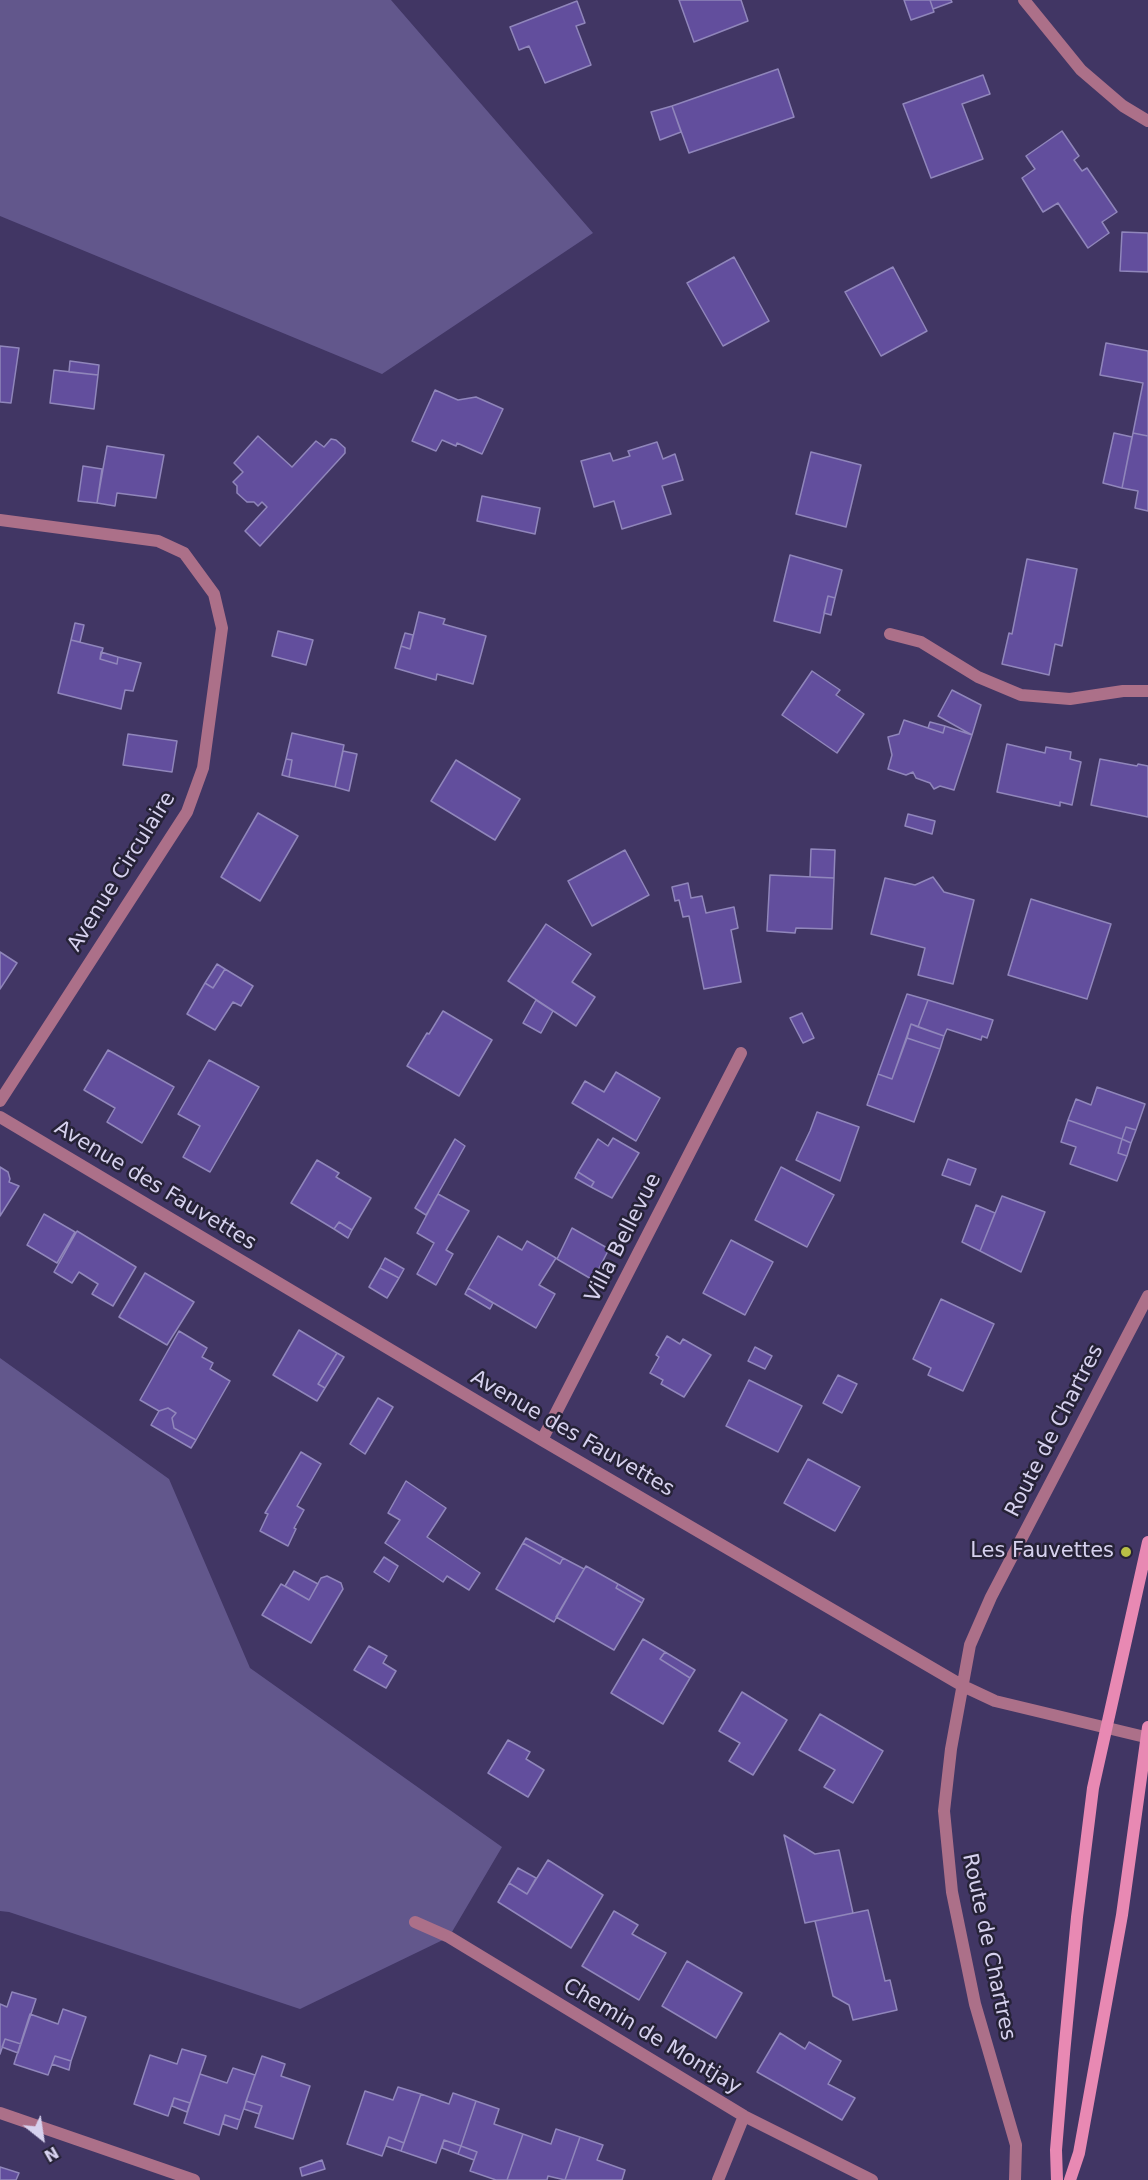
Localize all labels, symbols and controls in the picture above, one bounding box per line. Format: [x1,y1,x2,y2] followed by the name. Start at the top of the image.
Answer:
[63,787,181,957] street label: Avenue Circulaire
[50,1116,260,1256] street label: Avenue des Fauvettes
[581,1169,667,1307] street label: Villa Bellevue
[1001,1340,1109,1522] street label: Route de Chartres
[466,1365,678,1503] street label: Avenue des Fauvettes
[970,1539,1114,1565] place label: Les Fauvettes
[1119,1545,1133,1559] marker: Les Fauvettes
[956,1851,1020,2043] street label: Route de Chartres
[558,1974,746,2100] street label: Chemin de Montjay
[12,2108,72,2168] north arrow
[41,2142,62,2166] text: N

